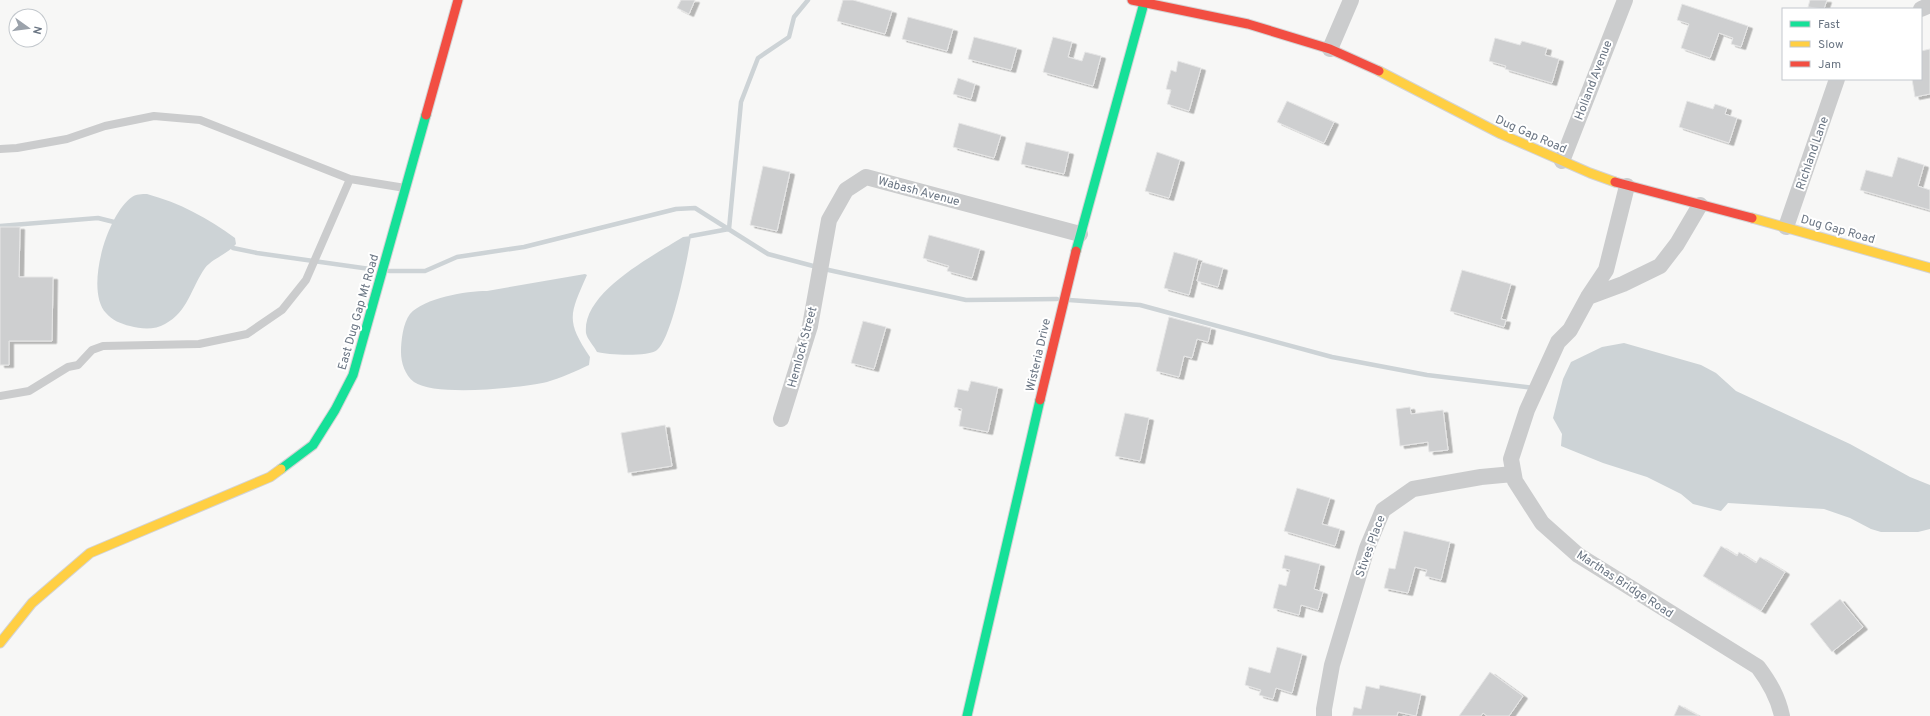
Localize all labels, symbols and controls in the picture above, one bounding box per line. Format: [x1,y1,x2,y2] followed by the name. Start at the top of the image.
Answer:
[8,8,48,48] north arrow
[1782,8,1922,80] legend
[1818,17,1840,33] text: Fast
[29,25,44,36] text: N
[1818,37,1844,53] text: Slow
[1571,38,1616,122] street label: Holland Avenue
[1818,57,1841,73] text: Jam
[1492,112,1569,158] street label: Dug Gap Road
[1793,115,1833,192] street label: Richland Lane
[876,173,961,211] street label: Wabash Avenue
[1799,212,1877,248] street label: Dug Gap Road
[335,252,383,372] street label: East Dug Gap Mt Road
[784,305,821,390] street label: Hemlock Street
[1023,317,1055,393] street label: Wisteria Drive
[1352,513,1390,580] street label: Stives Place
[1573,547,1676,622] street label: Marthas Bridge Road

